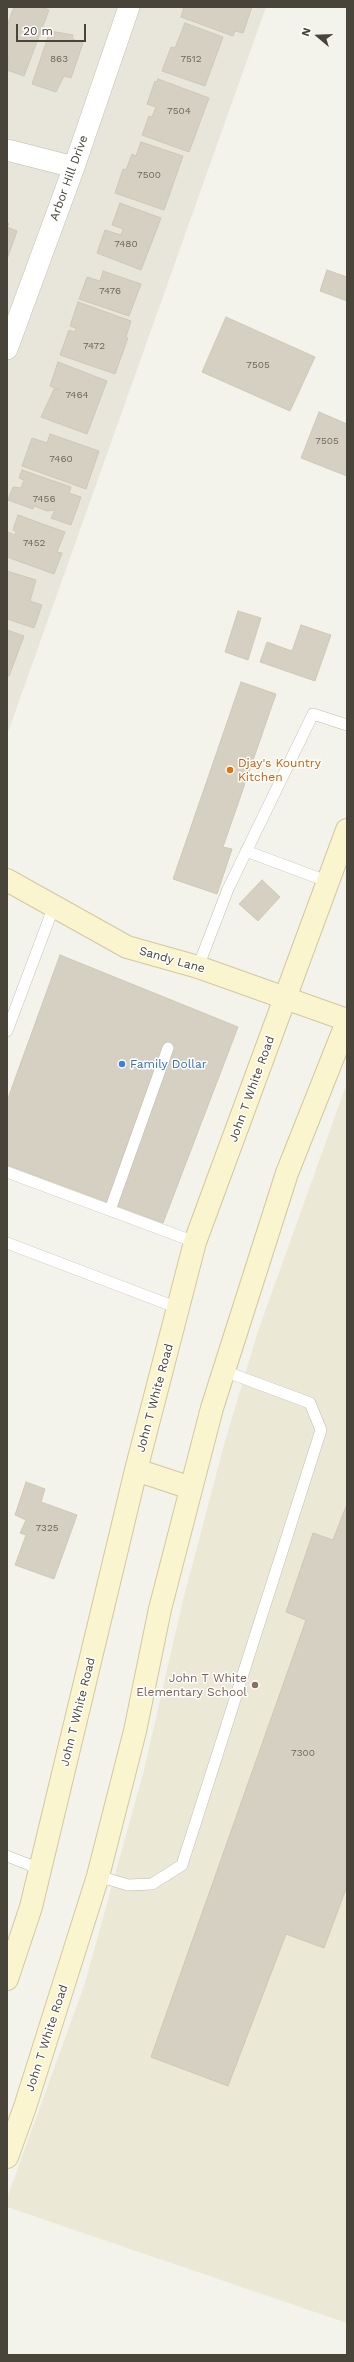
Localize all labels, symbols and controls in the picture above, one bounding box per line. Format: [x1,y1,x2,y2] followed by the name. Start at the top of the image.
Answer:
[18,16,88,42] scale bar
[298,16,338,56] north arrow
[23,24,53,38] text: 20 m
[299,26,314,38] text: N
[50,53,68,65] house number: 863
[180,53,202,65] house number: 7512
[167,105,191,117] house number: 7504
[47,133,91,223] street label: Arbor Hill Drive
[137,169,161,181] house number: 7500
[114,238,138,250] house number: 7480
[99,285,121,297] house number: 7476
[83,340,105,352] house number: 7472
[246,359,270,371] house number: 7505
[65,389,89,401] house number: 7464
[315,435,339,447] house number: 7505
[49,453,73,465] house number: 7460
[33,493,55,505] house number: 7456
[23,537,45,549] house number: 7452
[238,756,321,784] place label: Djay's Kountry Kitchen
[225,765,235,775] marker: Djay's Kountry Kitchen
[137,944,207,976] street label: Sandy Lane
[226,1034,278,1144] street label: John T White Road
[130,1057,207,1071] place label: Family Dollar
[117,1059,127,1069] marker: Family Dollar
[134,1342,176,1454] street label: John T White Road
[35,1522,59,1534] house number: 7325
[58,1656,98,1768] street label: John T White Road
[136,1671,247,1699] place label: John T White Elementary School
[250,1680,260,1690] marker: John T White Elementary School
[291,1747,315,1759] house number: 7300
[23,1983,71,2093] street label: John T White Road

